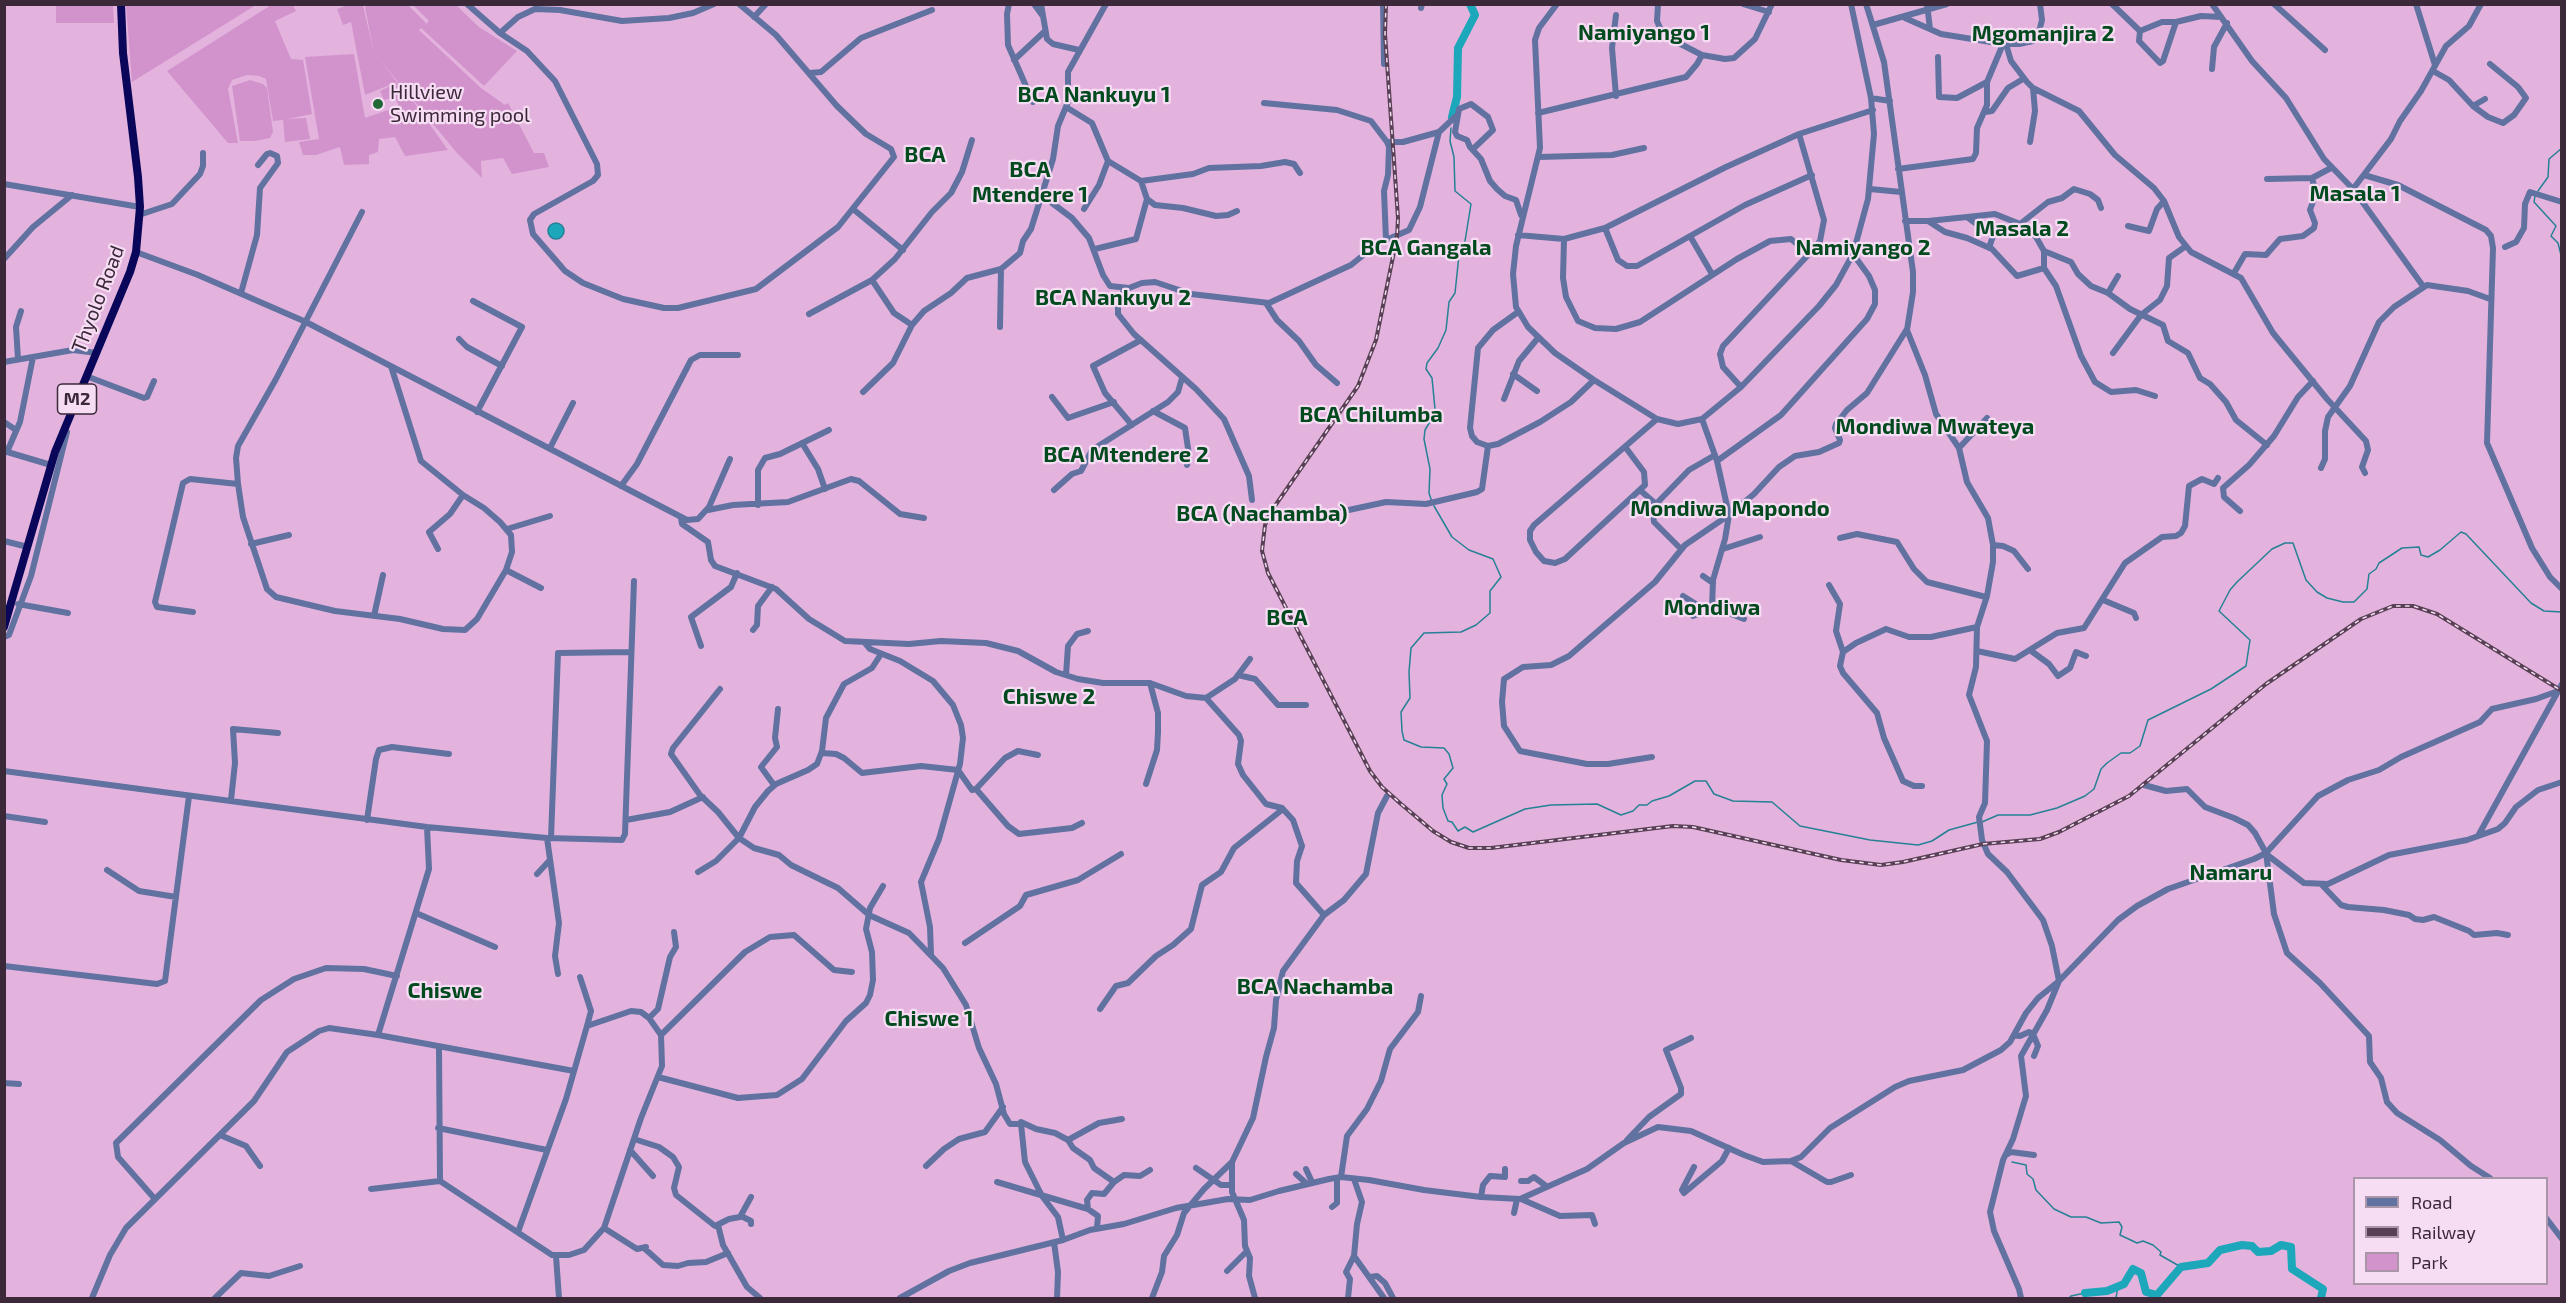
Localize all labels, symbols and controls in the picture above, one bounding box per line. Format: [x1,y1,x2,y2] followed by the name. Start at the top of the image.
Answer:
[1578,20,1710,46] district label: Namiyango 1
[1972,21,2114,47] district label: Mgomanjira 2
[390,80,530,127] place label: Hillview Swimming pool
[1018,82,1170,108] district label: BCA Nankuyu 1
[371,97,385,111] marker: Hillview Swimming pool
[904,142,946,168] district label: BCA
[972,157,1088,208] district label: BCA Mtendere 1
[2310,181,2400,207] district label: Masala 1
[1975,216,2069,242] district label: Masala 2
[1360,235,1492,261] district label: BCA Gangala
[1795,235,1931,261] district label: Namiyango 2
[67,242,129,356] street label: Thyolo Road
[1035,285,1191,311] district label: BCA Nankuyu 2
[58,384,97,414] road number: M2
[1299,402,1443,428] district label: BCA Chilumba
[1836,414,2034,440] district label: Mondiwa Mwateya
[1043,442,1209,468] district label: BCA Mtendere 2
[1630,496,1830,522] district label: Mondiwa Mapondo
[1176,501,1348,527] district label: BCA (Nachamba)
[1664,595,1760,621] district label: Mondiwa
[1266,605,1308,631] district label: BCA
[1003,684,1095,710] district label: Chiswe 2
[2190,860,2272,886] district label: Namaru
[1237,974,1393,1000] district label: BCA Nachamba
[408,978,482,1004] district label: Chiswe
[884,1006,974,1032] district label: Chiswe 1
[2353,1177,2548,1285] legend
[2411,1191,2452,1213] text: Road
[2411,1221,2476,1243] text: Railway
[2411,1251,2448,1273] text: Park

